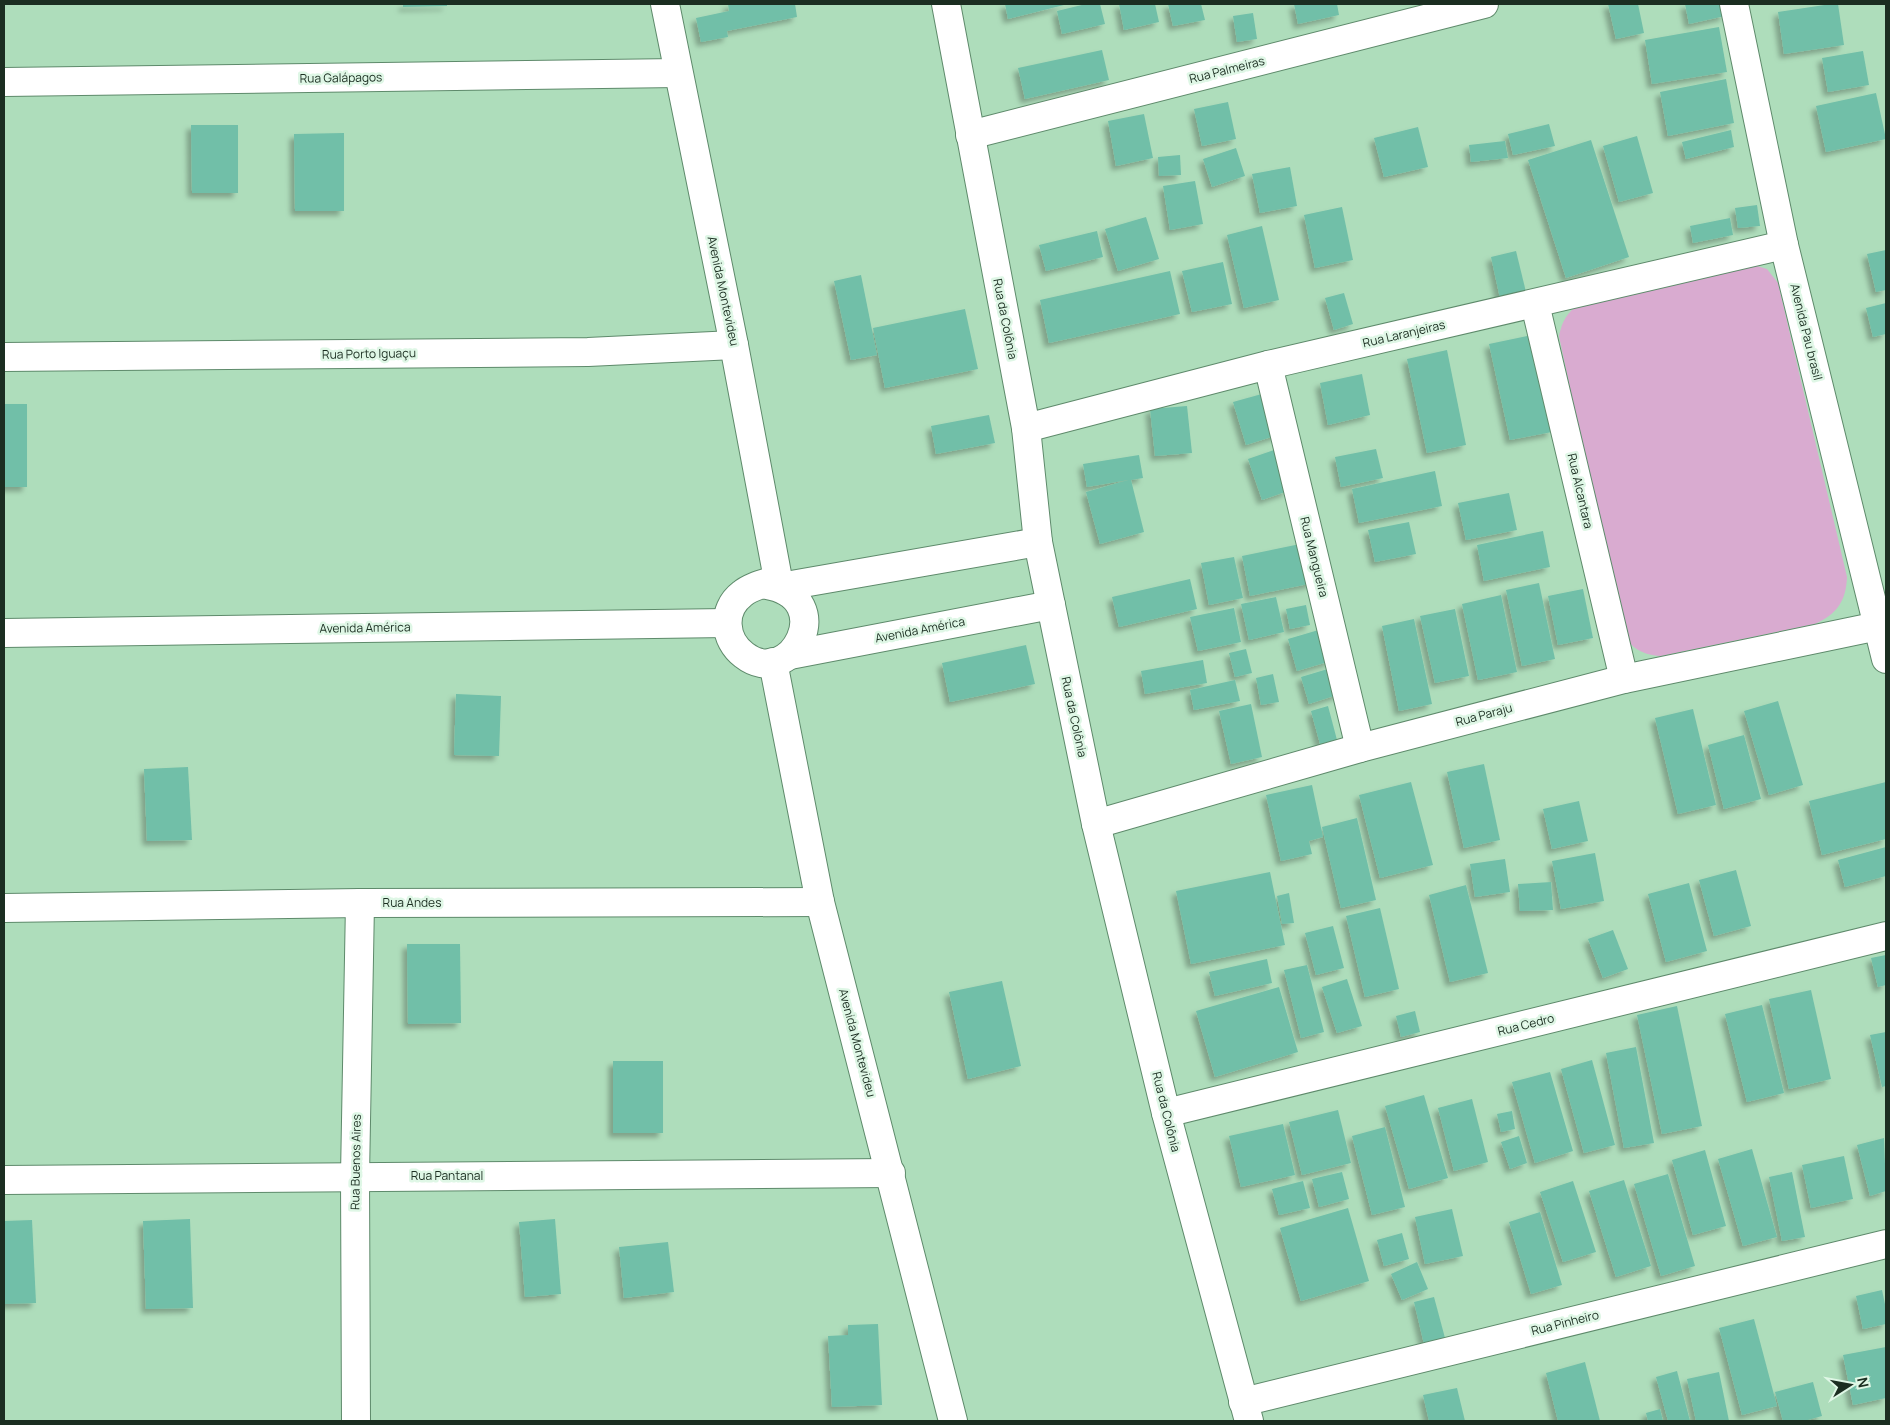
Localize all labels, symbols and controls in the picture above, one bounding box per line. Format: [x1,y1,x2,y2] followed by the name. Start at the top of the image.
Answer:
[1187,52,1266,87] street label: Rua Palmeiras
[300,68,382,87] street label: Rua Galápagos
[704,234,743,347] street label: Avenida Montevideu
[989,277,1022,361] street label: Rua da Colônia
[1786,282,1827,382] street label: Avenida Pau brasil
[1361,316,1447,351] street label: Rua Laranjeiras
[322,344,416,363] street label: Rua Porto Iguaçu
[1564,452,1597,530] street label: Rua Alcantara
[1296,515,1333,599] street label: Rua Mangueira
[874,612,966,647] street label: Avenida América
[319,618,411,637] street label: Avenida América
[1058,675,1091,759] street label: Rua da Colônia
[1454,699,1514,730] street label: Rua Paraju
[383,894,441,911] street label: Rua Andes
[835,987,880,1099] street label: Avenida Montevideu
[1496,1009,1556,1040] street label: Rua Cedro
[1148,1070,1185,1154] street label: Rua da Colônia
[346,1114,365,1210] street label: Rua Buenos Aires
[411,1167,483,1184] street label: Rua Pantanal
[1529,1306,1601,1339] street label: Rua Pinheiro
[1825,1360,1875,1410] north arrow
[1853,1376,1874,1389] text: N

